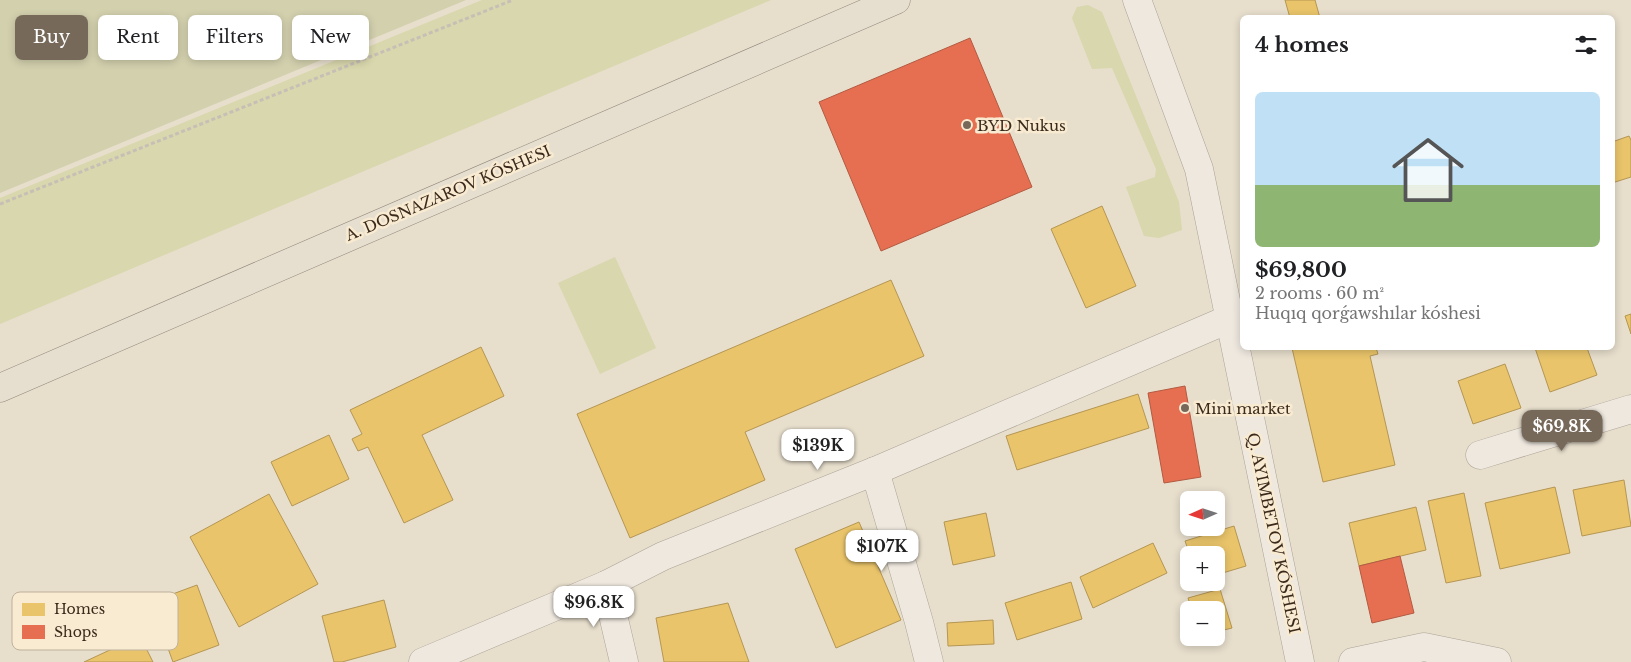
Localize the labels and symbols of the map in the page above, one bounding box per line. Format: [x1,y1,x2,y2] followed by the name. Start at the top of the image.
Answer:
[977,116,1066,135] place label: BYD Nukus
[961,119,973,131] marker: BYD Nukus
[341,141,554,245] street label: A. DOSNAZAROV KÓSHESI
[1195,399,1291,418] place label: Mini market
[1179,402,1191,414] marker: Mini market
[1521,410,1603,452] pin: $69.8K
[783,428,853,471] pin: $139K
[1243,431,1305,635] street label: Q. AYIMBETOV KÓSHESI
[1180,491,1225,536] north arrow
[847,530,917,572] pin: $107K
[553,586,635,628] pin: $96.8K
[12,592,178,650] legend
[54,600,105,618] text: Homes
[54,623,98,641] text: Shops

